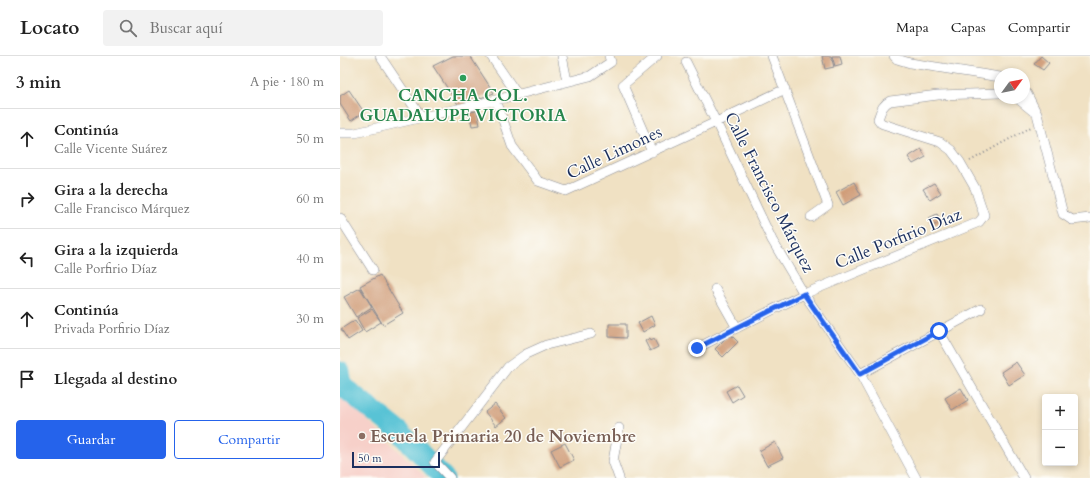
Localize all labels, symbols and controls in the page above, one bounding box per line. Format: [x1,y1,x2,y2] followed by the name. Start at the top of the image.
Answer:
[103,10,383,46] search box
[20,15,79,41] text: Locato
[117,17,139,39] icon: search
[149,18,223,38] text: Buscar aquí
[896,18,929,37] text: Mapa
[951,18,986,37] text: Capas
[1008,18,1070,37] text: Compartir
[994,68,1030,104] north arrow
[16,71,61,94] text: 3 min
[250,73,324,91] text: A pie · 180 m
[458,73,468,83] marker: CANCHA COL. GUADALUPE VICTORIA
[360,84,567,127] place label: CANCHA COL. GUADALUPE VICTORIA
[719,108,820,277] street label: Calle Francisco Márquez
[54,120,119,140] text: Continúa
[563,120,666,185] street label: Calle Limones
[16,128,38,150] icon: ahead
[296,130,324,148] text: 50 m
[54,140,167,158] text: Calle Vicente Suárez
[54,180,168,200] text: Gira a la derecha
[16,188,38,210] icon: right
[296,190,324,208] text: 60 m
[54,200,190,218] text: Calle Francisco Márquez
[831,202,965,274] street label: Calle Porfirio Díaz
[54,240,178,260] text: Gira a la izquierda
[16,248,38,270] icon: left
[296,250,324,268] text: 40 m
[54,260,157,278] text: Calle Porfirio Díaz
[54,300,119,320] text: Continúa
[16,308,38,330] icon: ahead
[296,310,324,328] text: 30 m
[54,320,170,338] text: Privada Porfirio Díaz
[930,322,948,340] route start
[688,339,706,357] route end
[16,368,38,390] icon: arrive
[54,369,177,389] text: Llegada al destino
[1042,394,1078,466] map controls
[1042,394,1078,430] button: +
[16,420,166,459] button: Guardar
[174,420,324,459] button: Compartir
[370,425,636,448] place label: Escuela Primaria 20 de Noviembre
[1042,430,1078,466] button: −
[357,431,367,441] marker: Escuela Primaria 20 de Noviembre
[352,450,440,469] scale bar
[358,451,382,466] text: 50 m

